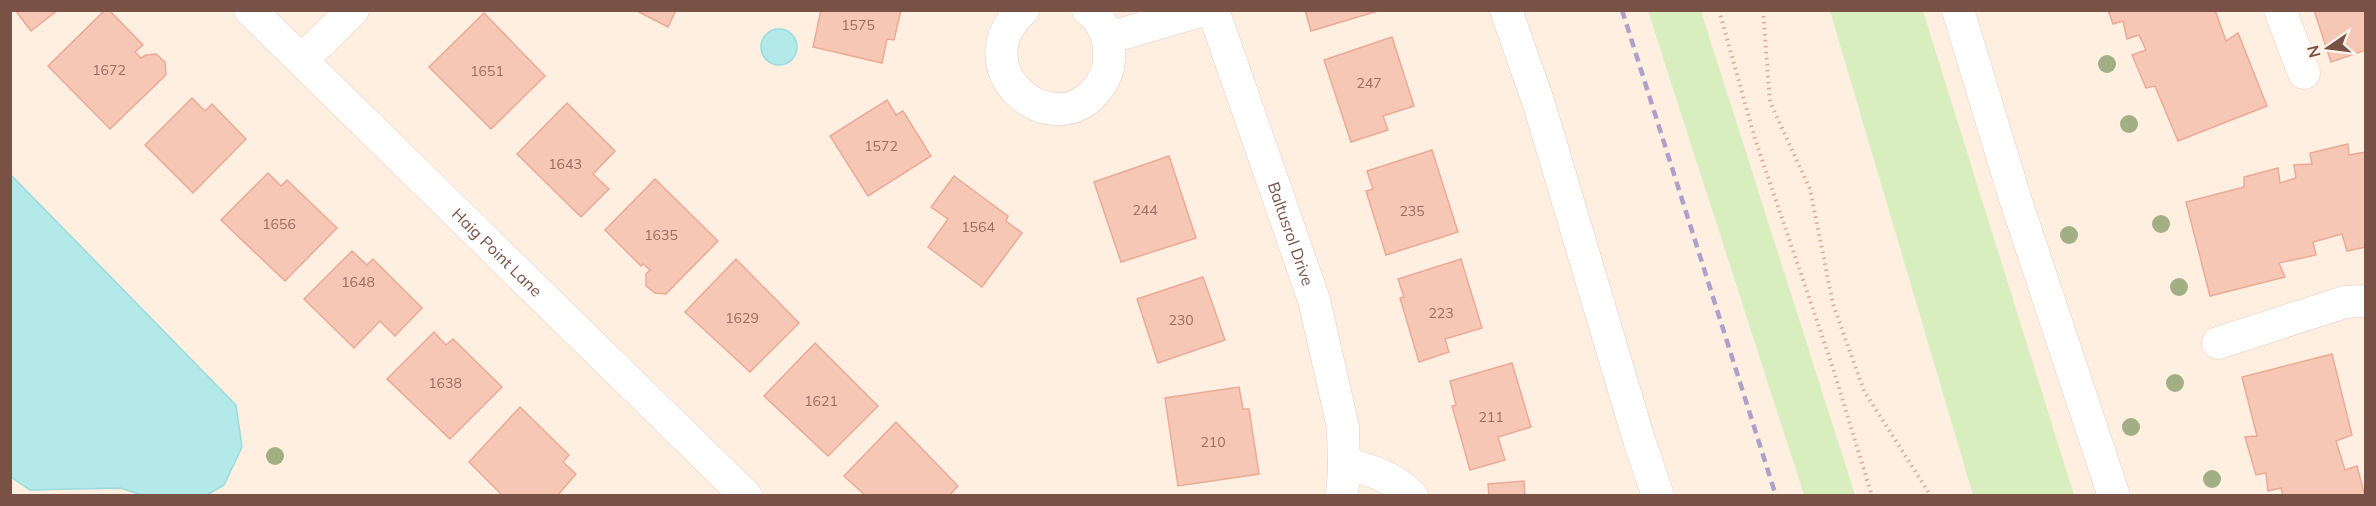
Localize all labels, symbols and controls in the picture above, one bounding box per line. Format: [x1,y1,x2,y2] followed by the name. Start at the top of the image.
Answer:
[841,16,875,34] house number: 1575
[2298,18,2358,78] north arrow
[2302,43,2325,60] text: N
[92,61,126,79] house number: 1672
[470,62,504,80] house number: 1651
[1356,74,1382,92] house number: 247
[864,137,898,155] house number: 1572
[548,155,582,173] house number: 1643
[1264,179,1318,288] street label: Baltusrol Drive
[1132,201,1158,219] house number: 244
[1399,202,1425,220] house number: 235
[448,204,546,301] street label: Haig Point Lane
[262,215,296,233] house number: 1656
[961,218,995,236] house number: 1564
[644,226,678,244] house number: 1635
[341,273,375,291] house number: 1648
[1428,304,1454,322] house number: 223
[725,309,759,327] house number: 1629
[1168,311,1194,329] house number: 230
[428,374,462,392] house number: 1638
[804,392,838,410] house number: 1621
[1478,408,1504,426] house number: 211
[1200,433,1226,451] house number: 210

